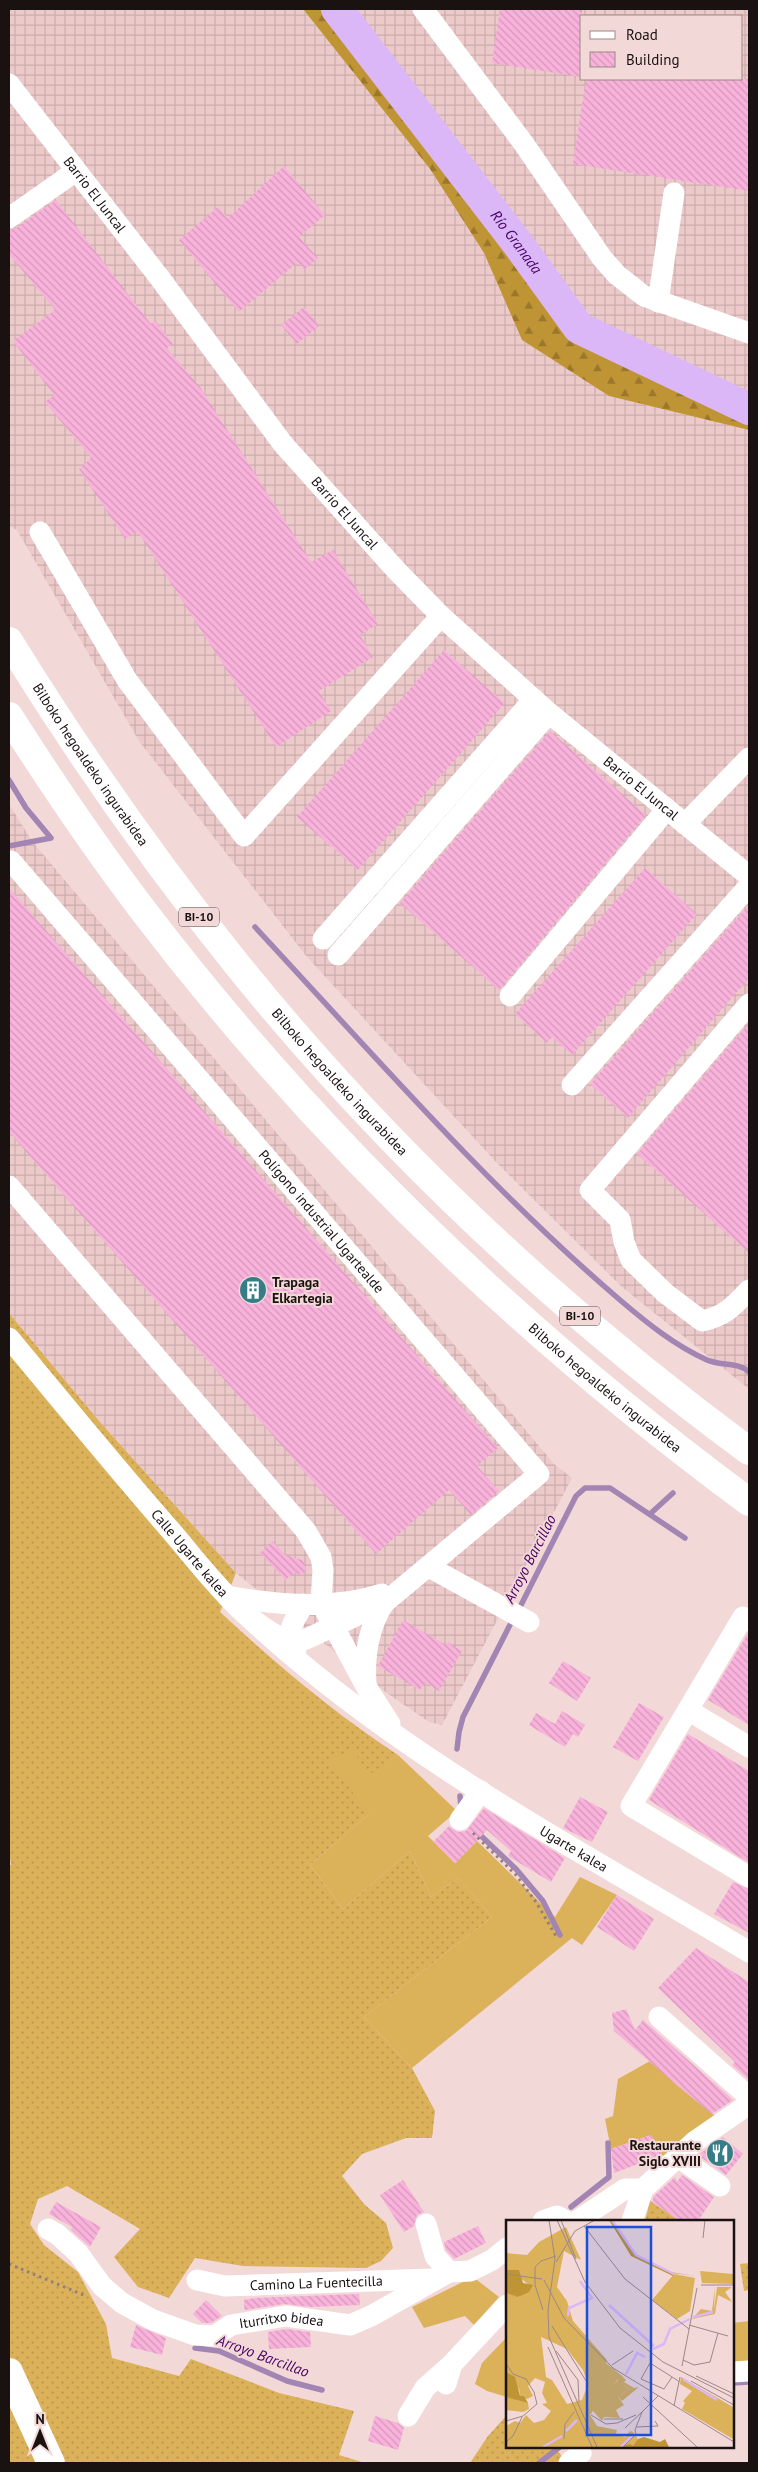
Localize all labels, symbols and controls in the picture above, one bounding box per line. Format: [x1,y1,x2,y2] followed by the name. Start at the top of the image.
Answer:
[580,15,743,80] legend
[626,25,658,44] text: Road
[626,50,680,69] text: Building
[60,153,130,236] street label: Barrio El Juncal
[486,206,547,278] water label: Río Granada
[307,473,382,553] street label: Barrio El Juncal
[29,680,152,850] street label: Bilboko hegoaldeko ingurabidea
[600,752,682,824] street label: Barrio El Juncal
[179,908,219,926] road number: BI-10
[268,1004,412,1159] street label: Bilboko hegoaldeko ingurabidea
[255,1146,388,1297] street label: Polígono industrial Ugartealde
[272,1273,333,1307] place label: Trapaga Elkartegia
[238,1275,268,1305] building icon: Trapaga Elkartegia
[560,1306,600,1325] road number: BI-10
[525,1319,685,1456] street label: Bilboko hegoaldeko ingurabidea
[147,1505,232,1601] street label: Calle Ugarte kalea
[499,1511,560,1607] water label: Arroyo Barcillao
[536,1821,611,1876] street label: Ugarte kalea
[629,2136,701,2170] place label: Restaurante Siglo XVIII
[705,2138,735,2168] restaurant icon: Restaurante Siglo XVIII
[506,2220,733,2447] inset map
[250,2272,383,2294] street label: Camino La Fuentecilla
[238,2307,325,2333] street label: Iturritxo bidea
[214,2330,312,2381] water label: Arroyo Barcillao
[15,2407,65,2457] north arrow
[35,2410,45,2428] text: N

